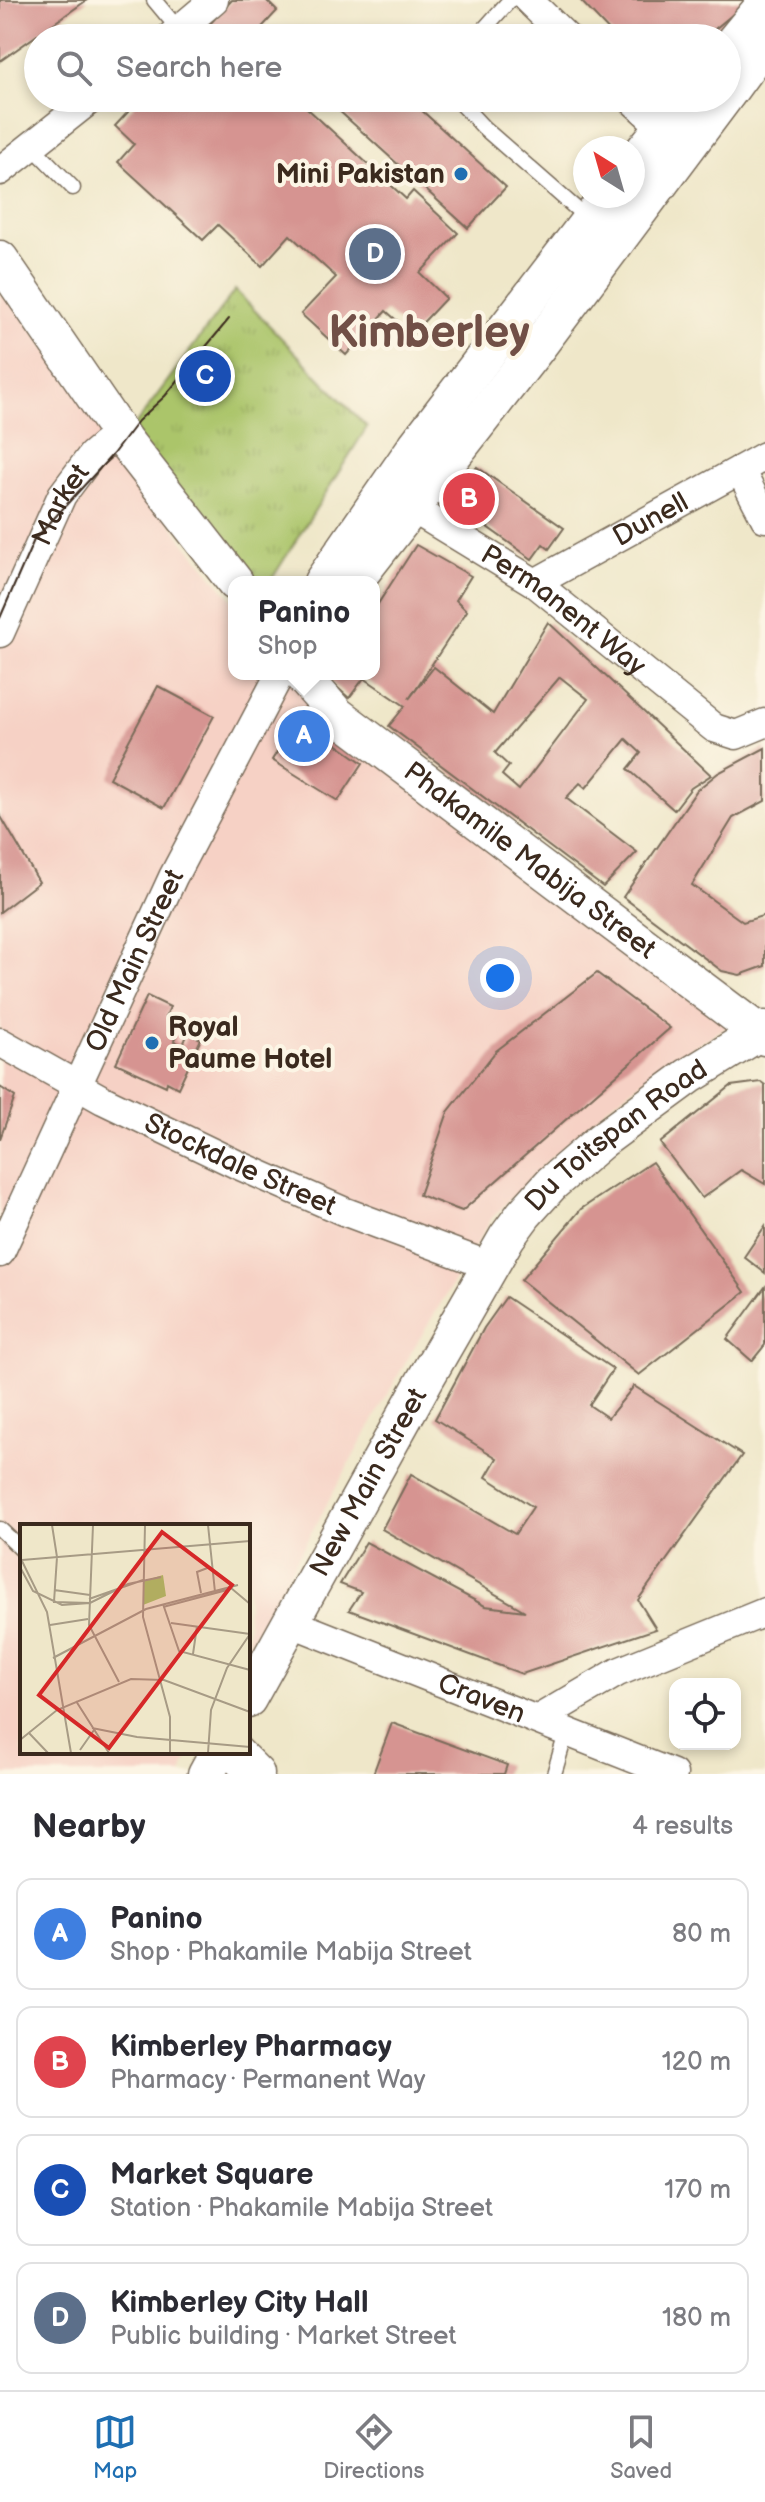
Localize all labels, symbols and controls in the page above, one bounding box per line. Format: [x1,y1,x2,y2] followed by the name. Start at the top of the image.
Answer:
[24,24,741,112] search box
[52,46,96,90] icon: search
[116,50,282,86] text: Search here
[573,136,645,208] north arrow
[276,158,445,191] place label: Mini Pakistan
[452,165,470,183] marker: Mini Pakistan
[349,224,401,284] pin: D
[328,307,530,360] district label: Kimberley
[179,346,231,406] pin: C
[25,457,96,551] street label: Market
[443,469,495,529] pin: B
[607,485,694,553] street label: Dunell
[475,538,653,683] street label: Permanent Way
[228,576,380,680] popup
[258,595,350,631] text: Panino
[258,631,318,662] text: Shop
[278,706,330,766] pin: A
[397,755,663,966] street label: Phakamile Mabija Street
[78,863,191,1057] street label: Old Main Street
[480,958,520,998] your location
[168,1011,332,1076] place label: Royal Paume Hotel
[143,1034,161,1052] marker: Royal Paume Hotel
[518,1052,713,1218] street label: Du Toitspan Road
[139,1106,342,1223] street label: Stockdale Street
[303,1382,434,1582] street label: New Main Street
[20,1524,250,1754] inset map
[433,1666,530,1730] street label: Craven
[669,1678,741,1750] map controls
[669,1678,741,1750] button: locate
[32,1806,146,1847] text: Nearby
[632,1811,733,1842] text: 4 results
[110,1901,203,1937] text: Panino
[52,1919,68,1950] text: A
[672,1919,731,1950] text: 80 m
[110,1937,472,1968] text: Shop · Phakamile Mabija Street
[110,2029,392,2065] text: Kimberley Pharmacy
[51,2047,69,2078] text: B
[662,2047,731,2078] text: 120 m
[110,2065,425,2096] text: Pharmacy · Permanent Way
[110,2157,314,2193] text: Market Square
[51,2175,69,2206] text: C
[664,2175,731,2206] text: 170 m
[110,2193,493,2224] text: Station · Phakamile Mabija Street
[110,2285,368,2321] text: Kimberley City Hall
[51,2303,69,2334] text: D
[662,2303,731,2334] text: 180 m
[110,2321,457,2352] text: Public building · Market Street
[93,2410,137,2485] tab: Map
[323,2410,424,2485] tab: Directions
[610,2410,672,2485] tab: Saved

